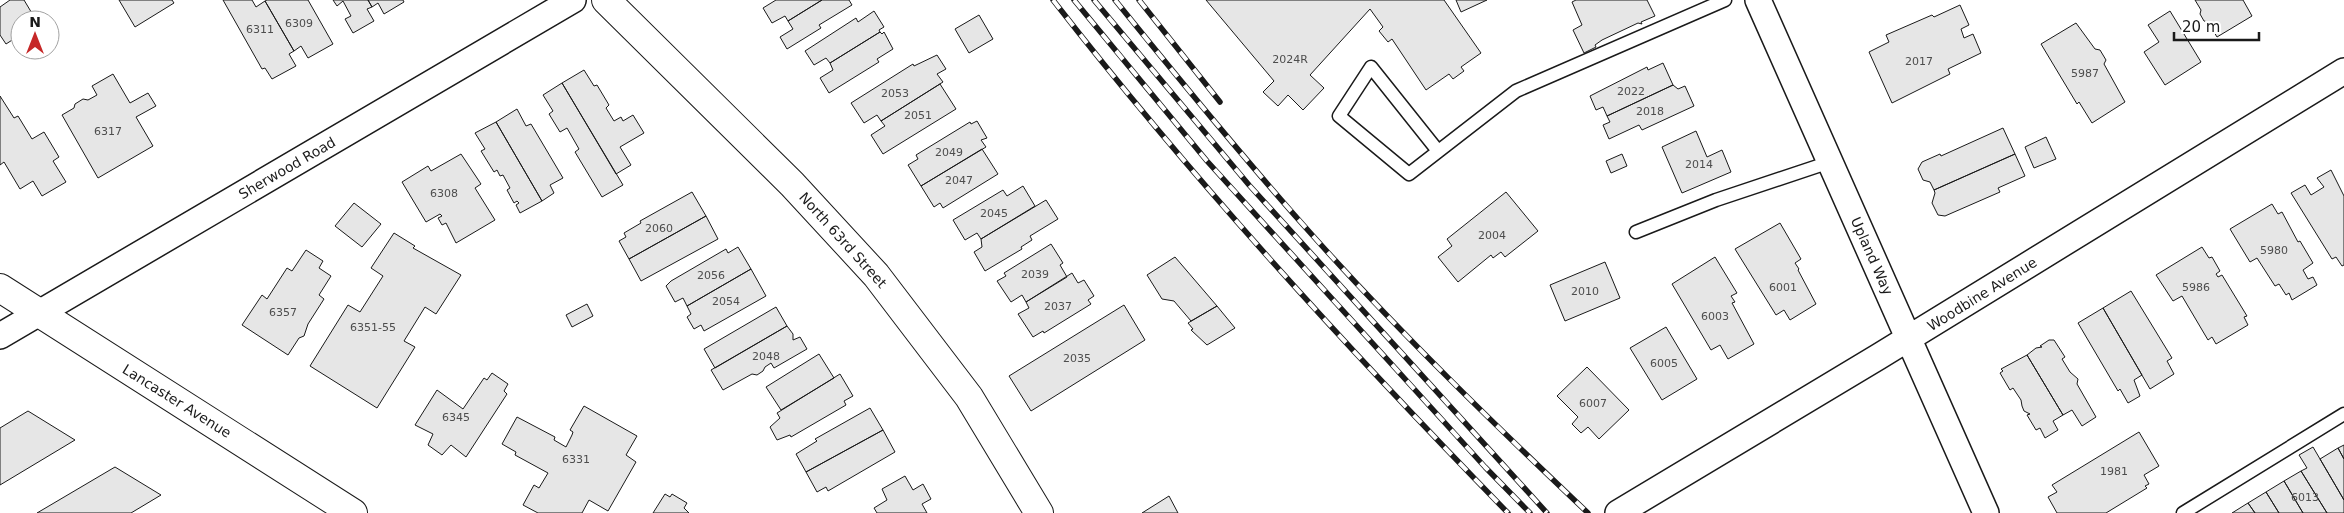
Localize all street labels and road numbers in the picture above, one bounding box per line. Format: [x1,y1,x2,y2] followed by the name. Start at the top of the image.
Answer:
[236,134,338,202] street label: Sherwood Road
[796,189,890,291] street label: North 63rd Street
[1848,215,1896,297] street label: Upland Way
[1924,254,2040,334] street label: Woodbine Avenue
[120,361,234,441] street label: Lancaster Avenue

